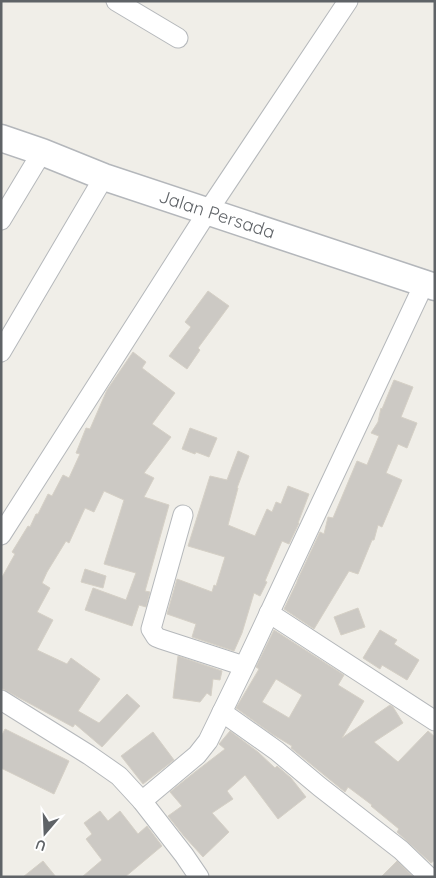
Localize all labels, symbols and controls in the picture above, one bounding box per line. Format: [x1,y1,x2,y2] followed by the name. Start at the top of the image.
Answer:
[156,184,278,244] street label: Jalan Persada
[20,808,70,858] north arrow
[33,835,48,855] text: U

